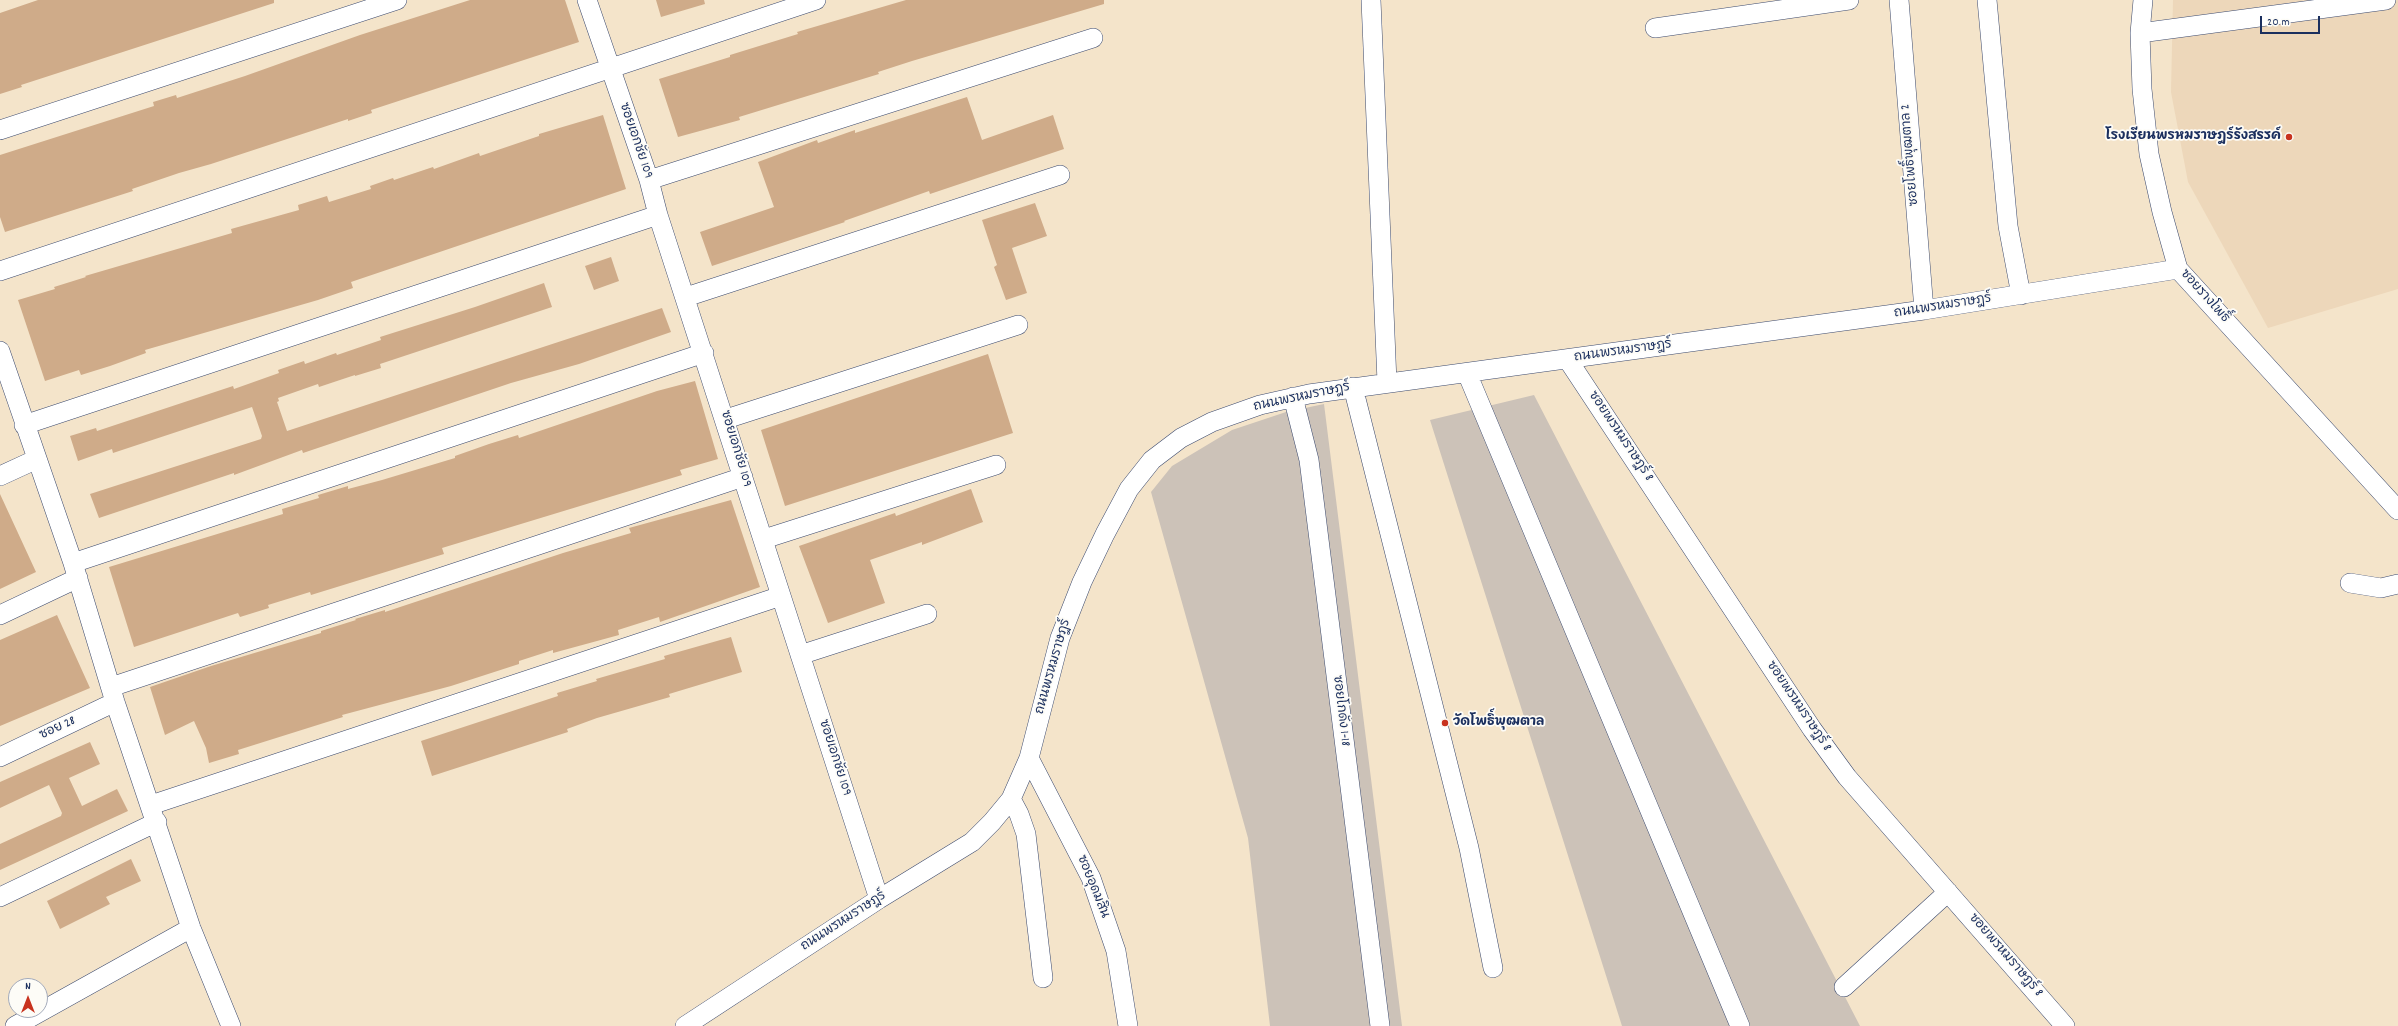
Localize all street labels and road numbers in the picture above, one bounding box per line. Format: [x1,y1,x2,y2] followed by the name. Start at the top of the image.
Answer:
[615,101,655,181] street label: ซอยเอกชัย 109
[1899,103,1923,207] street label: ซอยโพธิ์พุฒตาล 2
[2176,267,2232,327] street label: ซอยรางโพธิ์
[1893,292,1993,322] street label: ถนนพรหมราษฎร์
[1573,337,1673,367] street label: ถนนพรหมราษฎร์
[1252,380,1352,416] street label: ถนนพรหมราษฎร์
[1584,389,1656,485] street label: ซอยพรหมราษฎร์ 8
[716,409,754,489] street label: ซอยเอกชัย 109
[1033,617,1075,717] street label: ถนนพรหมราษฎร์
[1762,659,1834,755] street label: ซอยพรหมราษฎร์ 8
[1328,675,1352,747] street label: ซอยโกดัง 1-18
[37,714,79,744] street label: ซอย 28
[814,718,854,798] street label: ซอยเอกชัย 109
[1072,853,1112,921] street label: ซอยอุดมสิน
[798,889,890,955] street label: ถนนพรหมราษฎร์
[1965,911,2045,1001] street label: ซอยพรหมราษฎร์ 8

